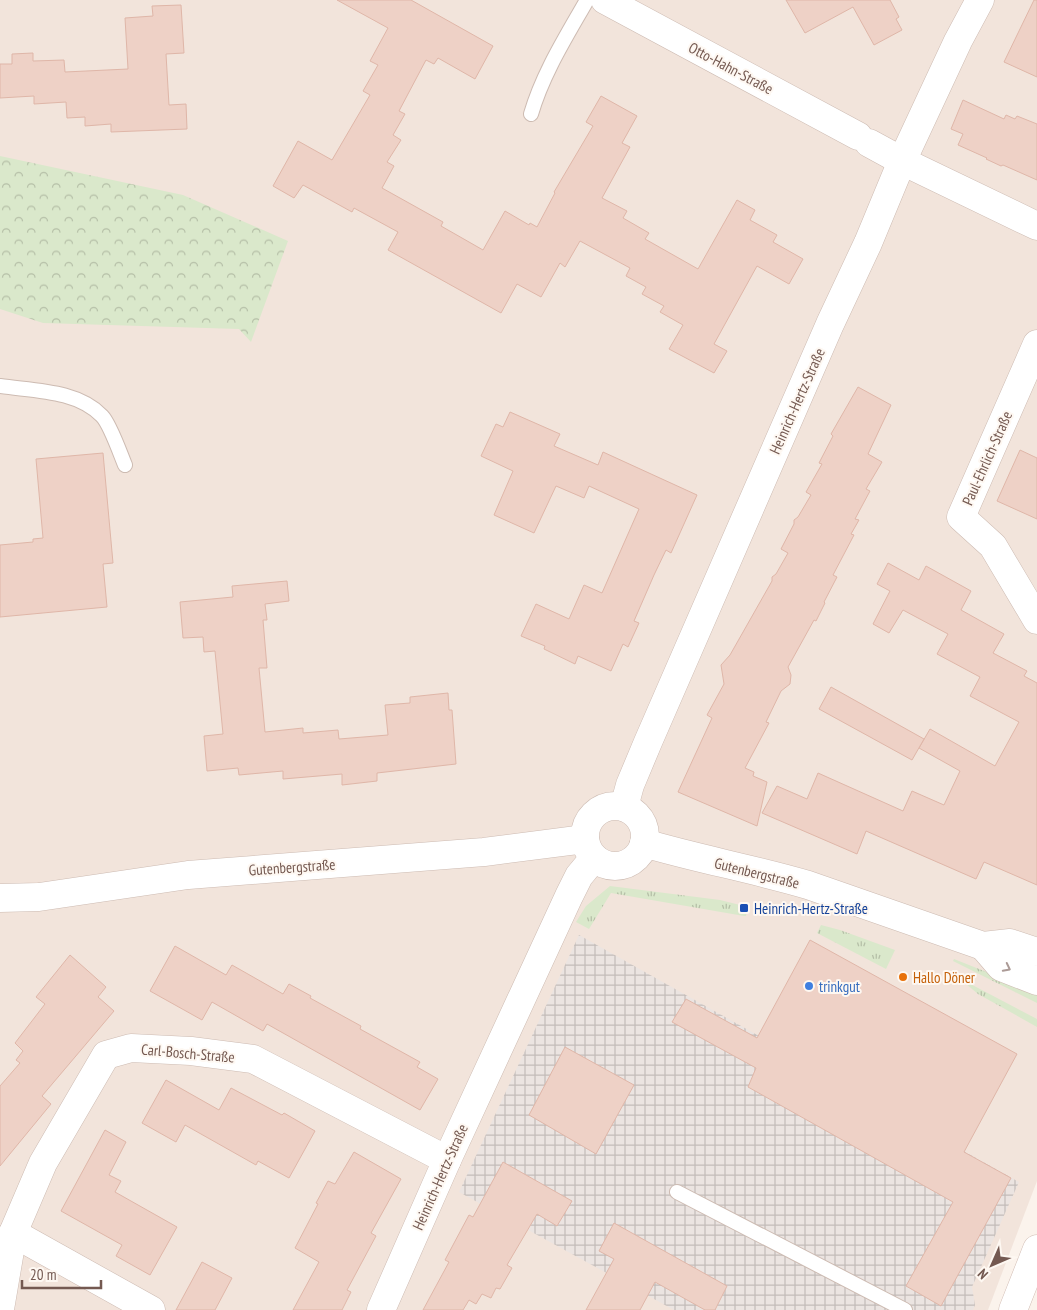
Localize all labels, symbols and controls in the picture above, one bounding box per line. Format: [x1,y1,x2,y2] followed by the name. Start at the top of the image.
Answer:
[685,38,777,98] street label: Otto-Hahn-Straße
[765,345,829,457] street label: Heinrich-Hertz-Straße
[958,408,1016,508] street label: Paul-Ehrlich-Straße
[713,853,801,893] street label: Gutenbergstraße
[248,854,336,880] street label: Gutenbergstraße
[754,899,868,918] place label: Heinrich-Hertz-Straße
[738,902,750,914] marker: Heinrich-Hertz-Straße
[1001,962,1010,972] one-way arrow
[913,968,976,987] place label: Hallo Döner
[897,971,909,983] marker: Hallo Döner
[819,977,860,996] place label: trinkgut
[803,980,815,992] marker: trinkgut
[140,1039,236,1067] street label: Carl-Bosch-Straße
[408,1121,472,1233] street label: Heinrich-Hertz-Straße
[967,1240,1017,1290] north arrow
[22,1258,101,1290] scale bar
[30,1265,56,1284] text: 20 m
[974,1265,992,1283] text: N

